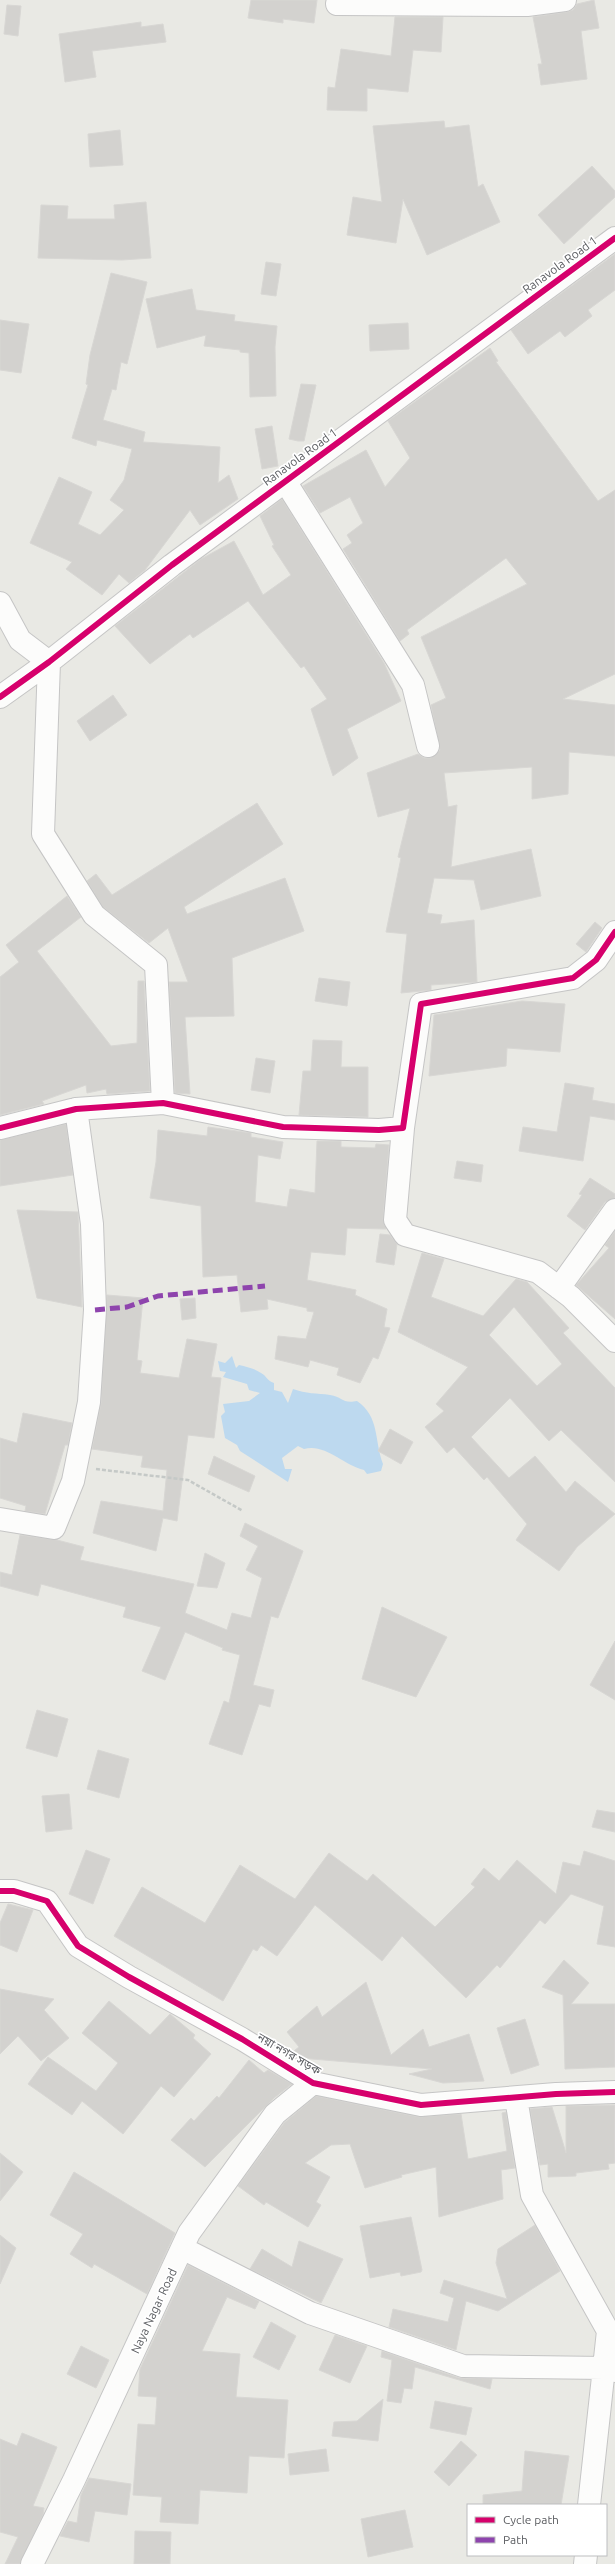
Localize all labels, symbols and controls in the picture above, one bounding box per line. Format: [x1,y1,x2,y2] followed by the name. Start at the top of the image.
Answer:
[520,233,599,296] street label: Ranavola Road 1
[260,425,339,488] street label: Ranavola Road 1
[254,2030,324,2078] street label: নয়া নগর সড়ক
[128,2266,179,2355] street label: Naya Nagar Road
[467,2504,607,2556] legend
[503,2513,559,2526] text: Cycle path
[503,2533,528,2546] text: Path

